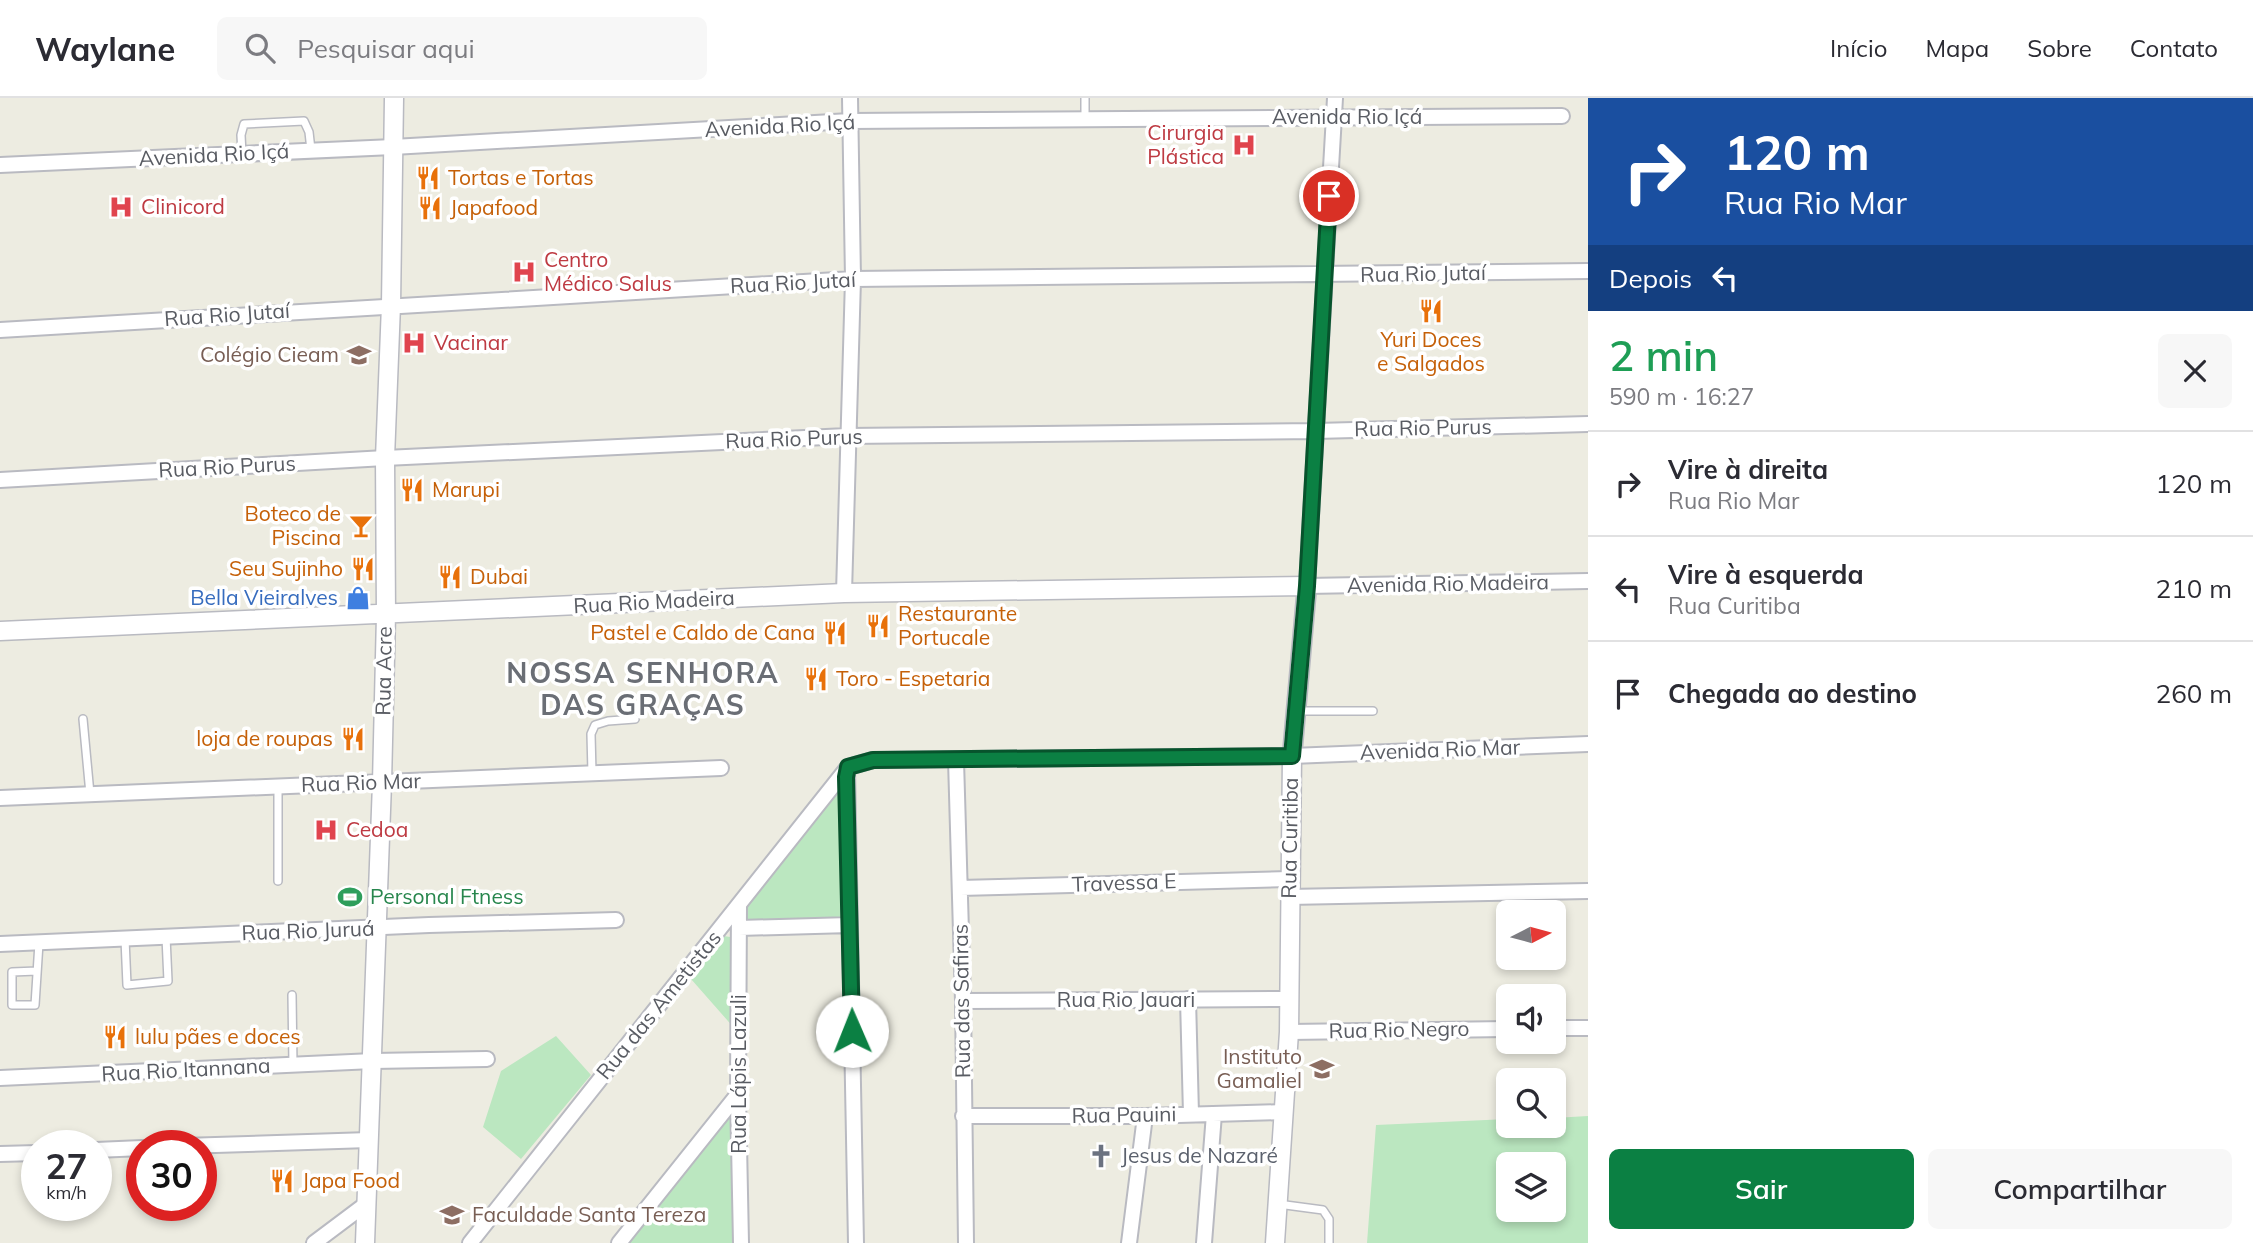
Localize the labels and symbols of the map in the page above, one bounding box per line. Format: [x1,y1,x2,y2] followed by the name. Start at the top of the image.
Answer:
[1272,103,1422,129] street label: Avenida Rio Içá
[704,108,856,142] street label: Avenida Rio Içá
[1147,119,1224,169] place label: Cirurgia Plástica
[1230,131,1258,159] hospital icon: Cirurgia Plástica
[138,137,290,171] street label: Avenida Rio Içá
[414,164,442,192] restaurant icon: Tortas e Tortas
[448,164,594,190] place label: Tortas e Tortas
[1299,166,1359,226] pin
[107,193,135,221] hospital icon: Clinicord
[141,193,225,219] place label: Clinicord
[416,194,444,222] restaurant icon: Japafood
[450,194,538,220] place label: Japafood
[544,246,672,296] place label: Centro Médico Salus
[510,258,538,286] hospital icon: Centro Médico Salus
[1360,259,1487,287] street label: Rua Rio Jutaí
[729,266,857,298] street label: Rua Rio Jutaí
[163,297,292,331] street label: Rua Rio Jutaí
[1417,297,1445,325] restaurant icon: Yuri Doces e Salgados
[1377,326,1485,376] place label: Yuri Doces e Salgados
[400,329,428,357] hospital icon: Vacinar
[434,329,508,355] place label: Vacinar
[200,341,339,367] place label: Colégio Cieam
[345,341,373,369] school or university icon: Colégio Cieam
[1354,413,1492,441] street label: Rua Rio Purus
[725,423,863,453] street label: Rua Rio Purus
[158,449,296,483] street label: Rua Rio Purus
[398,476,426,504] restaurant icon: Marupi
[432,476,500,502] place label: Marupi
[244,500,341,550] place label: Boteco de Piscina
[347,512,375,540] bar icon: Boteco de Piscina
[229,555,343,581] place label: Seu Sujinho
[349,555,377,583] restaurant icon: Seu Sujinho
[436,563,464,591] restaurant icon: Dubai
[470,563,528,589] place label: Dubai
[1347,568,1549,598] street label: Avenida Rio Madeira
[190,584,338,610] place label: Bella Vieiralves
[344,584,372,612] shop icon: Bella Vieiralves
[573,584,735,618] street label: Rua Rio Madeira
[898,600,1017,650] place label: Restaurante Portucale
[864,612,892,640] restaurant icon: Restaurante Portucale
[590,619,815,645] place label: Pastel e Caldo de Cana
[821,619,849,647] restaurant icon: Pastel e Caldo de Cana
[369,626,397,716] street label: Rua Acre
[506,655,780,722] district label: NOSSA SENHORA DAS GRAÇAS
[802,665,830,693] restaurant icon: Toro - Espetaria
[836,665,990,691] place label: Toro - Espetaria
[196,725,333,751] place label: loja de roupas
[339,725,367,753] restaurant icon: loja de roupas
[1359,733,1521,765] street label: Avenida Rio Mar
[301,767,422,797] street label: Rua Rio Mar
[1275,777,1303,899] street label: Rua Curitiba
[312,816,340,844] hospital icon: Cedoa
[346,816,408,842] place label: Cedoa
[1071,867,1177,897] street label: Travessa E
[336,883,364,911] sports icon: Personal Ftness
[370,883,524,909] place label: Personal Ftness
[1496,900,1566,970] north arrow
[241,915,375,945] street label: Rua Rio Juruá
[947,924,975,1078] street label: Rua das Safiras
[590,925,726,1084] street label: Rua das Ametistas
[1057,986,1195,1012] street label: Rua Rio Jauari
[725,994,751,1154] street label: Rua Lápis Lazuli
[815,994,889,1068] position arrow
[1328,1015,1470,1043] street label: Rua Rio Negro
[101,1023,129,1051] restaurant icon: lulu pães e doces
[135,1023,301,1049] place label: lulu pães e doces
[1217,1043,1302,1093] place label: Instituto Gamaliel
[101,1052,271,1086] street label: Rua Rio Itannana
[1308,1055,1336,1083] school or university icon: Instituto Gamaliel
[1071,1100,1177,1128] street label: Rua Pauini
[126,1130,217,1221] speed limit sign: 30
[1087,1142,1115,1170] church icon: Jesus de Nazaré
[1121,1142,1278,1168] place label: Jesus de Nazaré
[268,1167,296,1195] restaurant icon: Japa Food
[302,1167,400,1193] place label: Japa Food
[438,1201,466,1229] school or university icon: Faculdade Santa Tereza
[472,1201,706,1227] place label: Faculdade Santa Tereza

